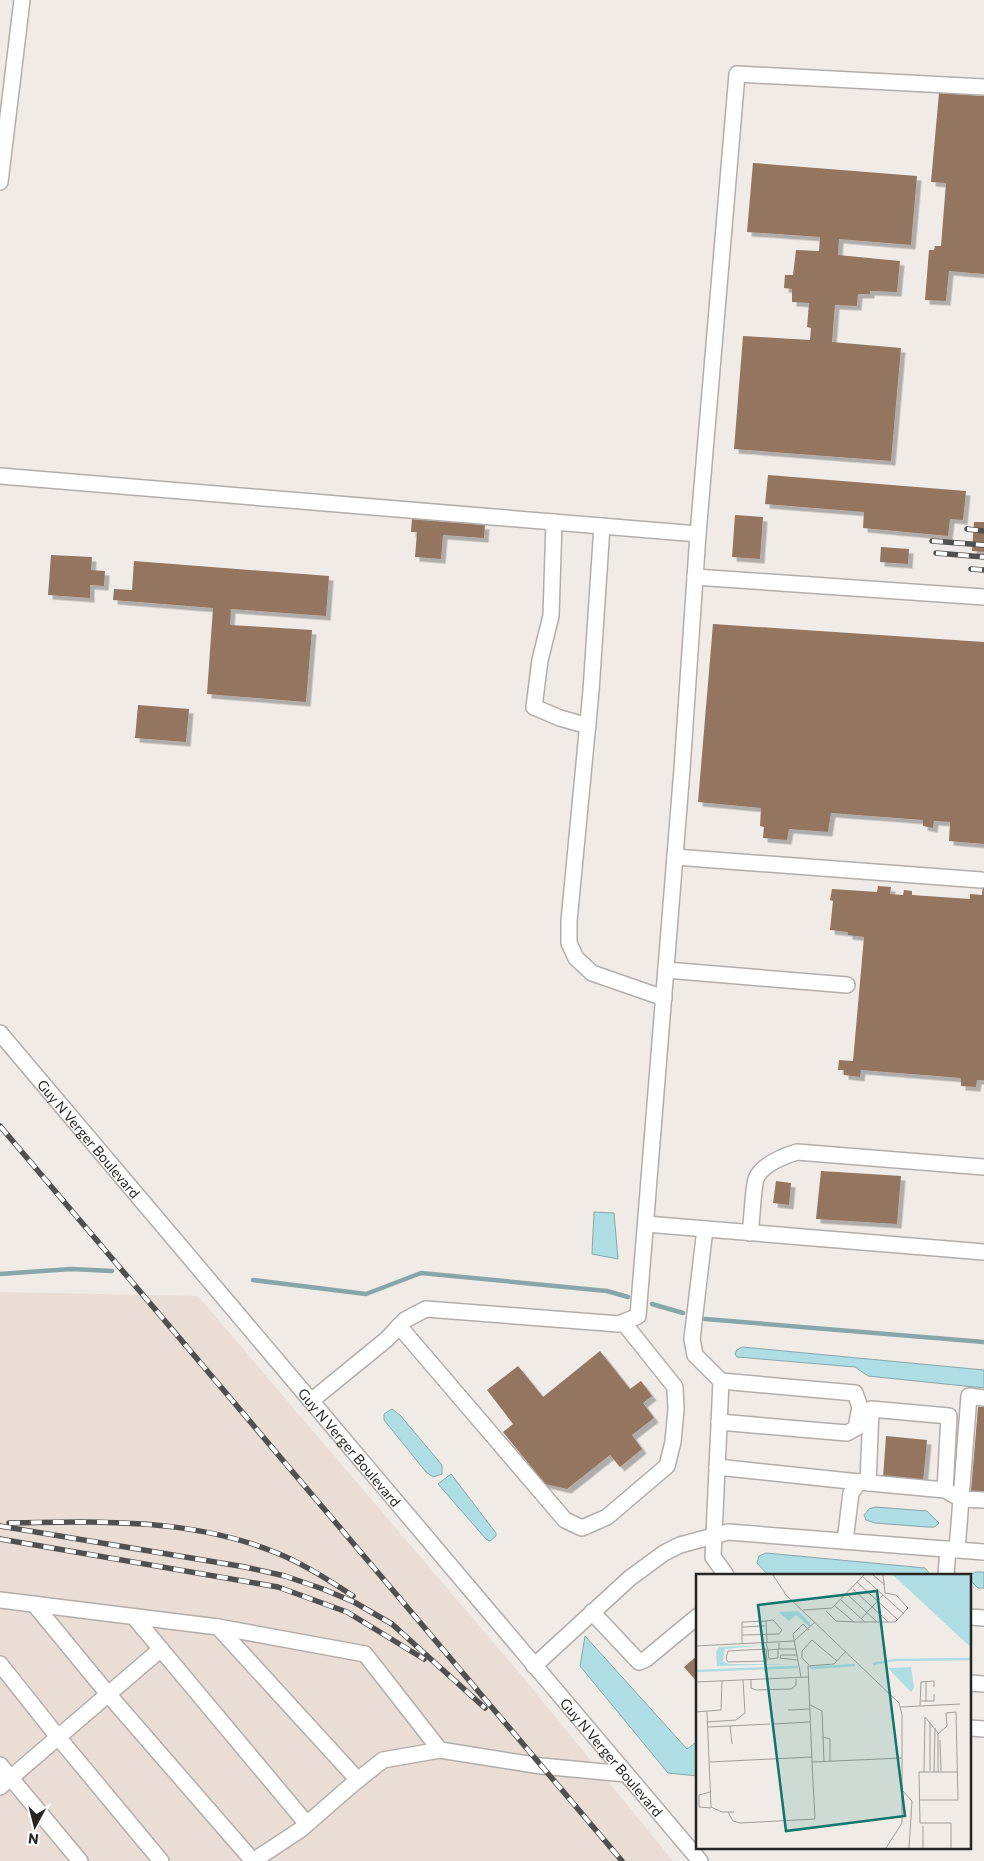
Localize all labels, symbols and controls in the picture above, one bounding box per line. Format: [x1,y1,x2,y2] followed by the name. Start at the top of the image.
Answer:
[34,1076,144,1201] street label: Guy N Verger Boulevard
[295,1384,405,1510] street label: Guy N Verger Boulevard
[696,1574,972,1848] inset map
[557,1694,667,1820] street label: Guy N Verger Boulevard
[10,1801,60,1851] north arrow
[27,1830,40,1848] text: N

